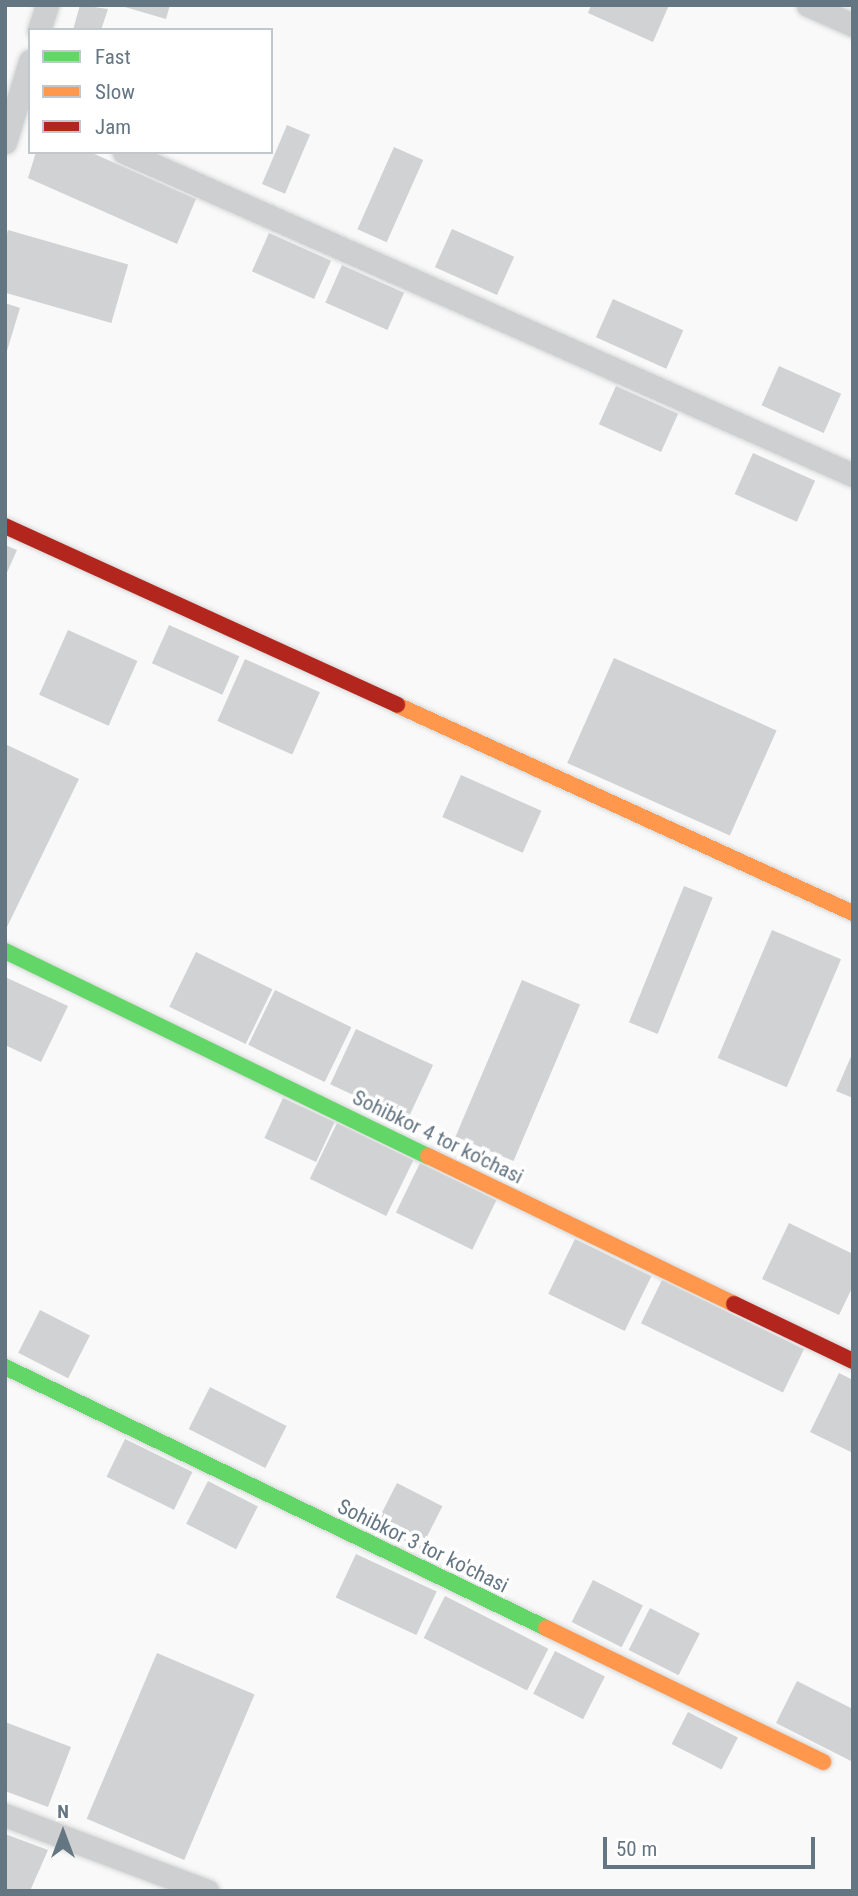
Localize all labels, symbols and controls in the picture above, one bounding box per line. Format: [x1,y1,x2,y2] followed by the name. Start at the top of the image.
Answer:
[28,28,273,154] legend
[95,45,131,69] text: Fast
[95,80,135,104] text: Slow
[95,115,131,139] text: Jam
[348,1085,528,1189] street label: Sohibkor 4 tor ko'chasi
[333,1494,513,1598] street label: Sohibkor 3 tor ko'chasi
[28,1798,98,1868] north arrow
[57,1800,69,1823] text: N
[606,1822,818,1866] scale bar
[616,1837,657,1861] text: 50 m

